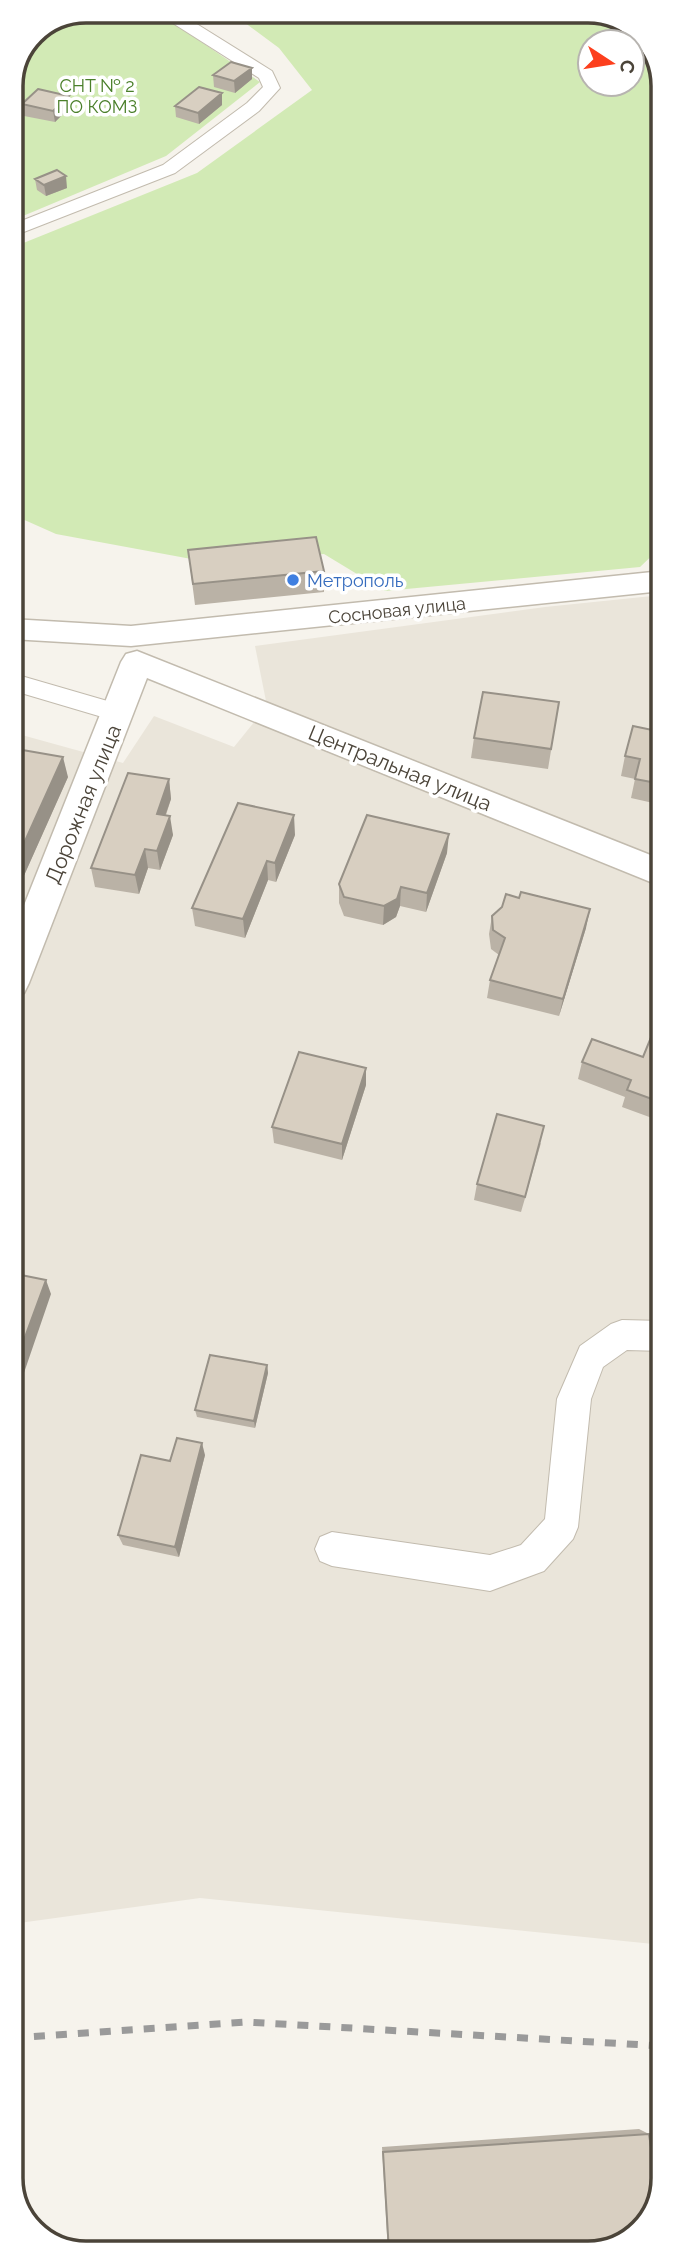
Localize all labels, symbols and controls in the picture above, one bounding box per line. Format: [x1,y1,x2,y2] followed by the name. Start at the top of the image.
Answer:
[576,28,646,98] north arrow
[616,58,640,75] text: С
[57,75,138,117] park label: СНТ № 2 ПО КОМЗ
[307,570,404,591] place label: Метрополь
[285,572,301,588] marker: Метрополь
[327,592,467,628] street label: Сосновая улица
[305,720,495,816] street label: Центральная улица
[40,721,126,887] street label: Дорожная улица

